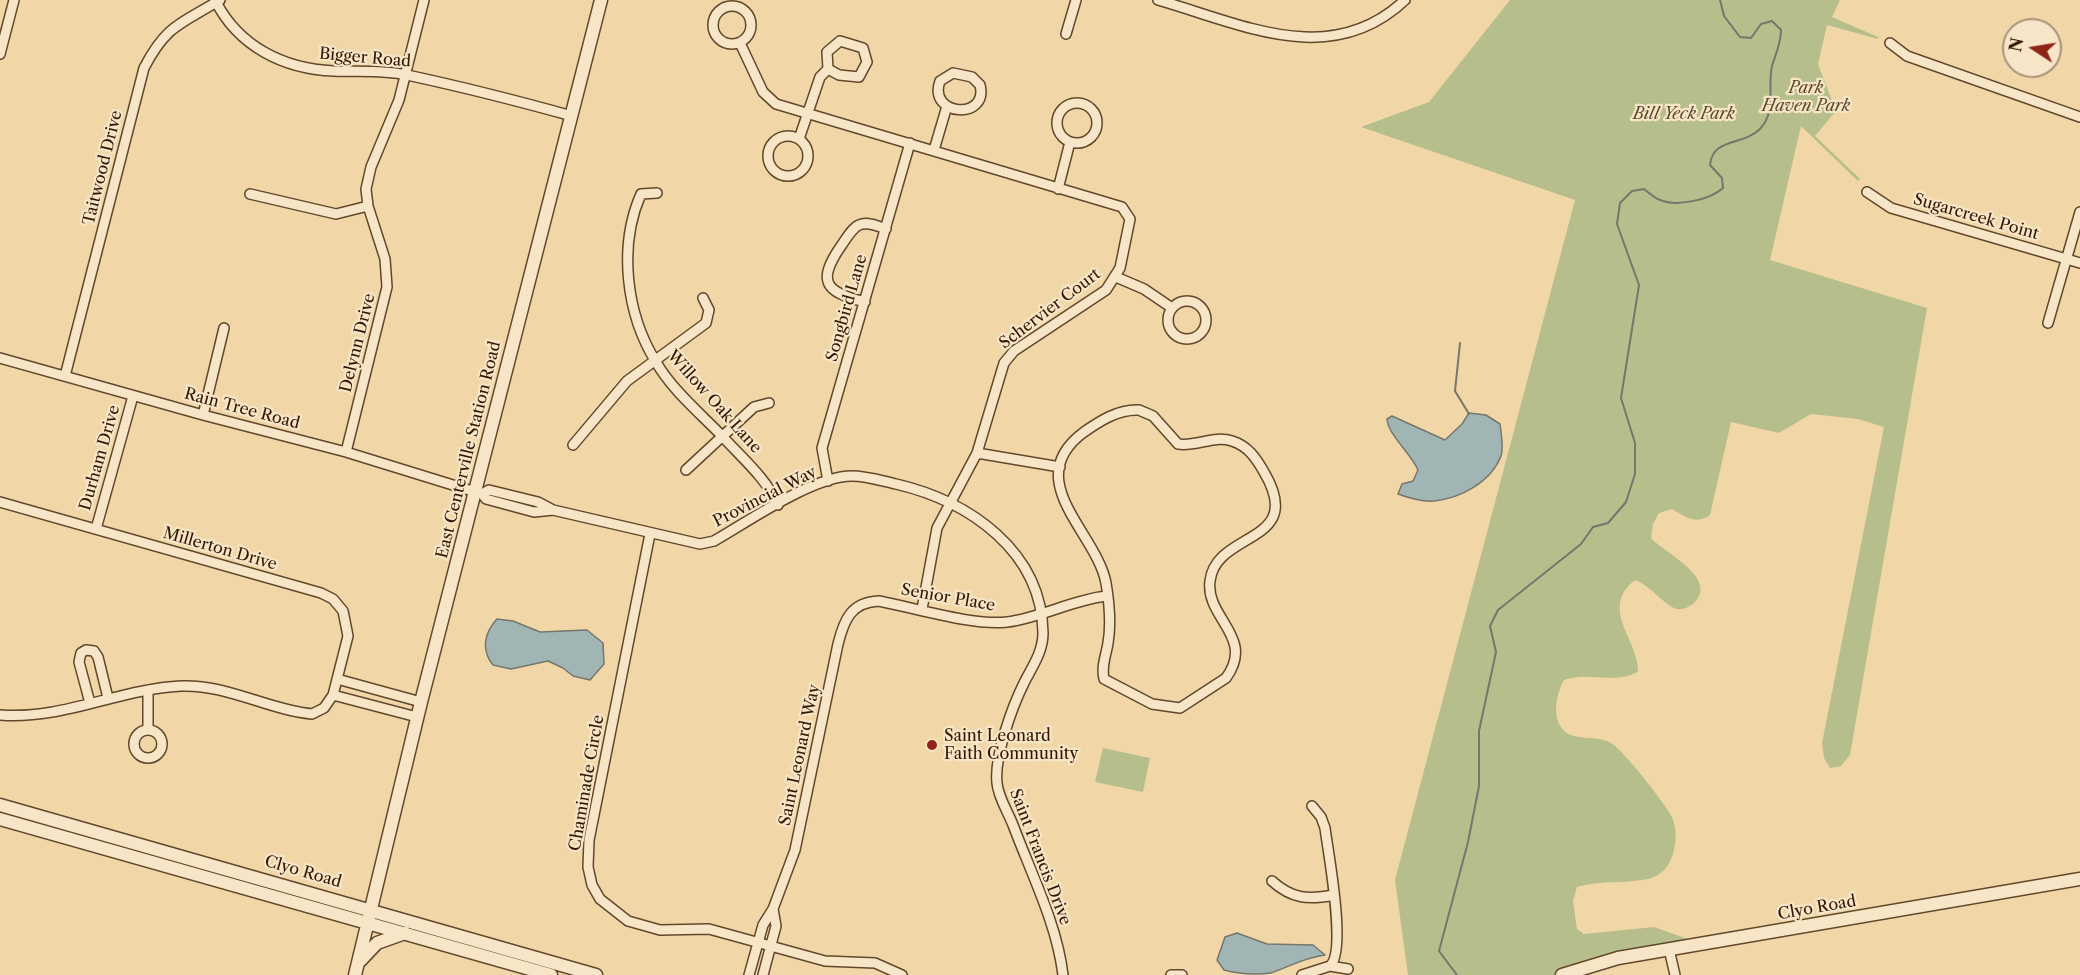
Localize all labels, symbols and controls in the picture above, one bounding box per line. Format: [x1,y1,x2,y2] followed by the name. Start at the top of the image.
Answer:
[2002,18,2062,78] north arrow
[2005,36,2028,54] text: N
[318,44,412,72] street label: Bigger Road
[1762,78,1850,116] park label: Park Haven Park
[1633,104,1735,124] park label: Bill Yeck Park
[79,109,127,227] street label: Taitwood Drive
[1911,190,2041,244] street label: Sugarcreek Point
[823,252,871,364] street label: Songbird Lane
[996,265,1104,353] street label: Schervier Court
[336,292,380,394] street label: Delynn Drive
[433,339,505,561] street label: East Centerville Station Road
[663,347,765,457] street label: Willow Oak Lane
[182,384,302,434] street label: Rain Tree Road
[76,403,124,513] street label: Durham Drive
[710,463,820,531] street label: Provincial Way
[161,524,279,574] street label: Millerton Drive
[899,580,997,616] street label: Senior Place
[776,683,824,827] street label: Saint Leonard Way
[566,713,608,853] street label: Chaminade Circle
[944,726,1078,764] place label: Saint Leonard Faith Community
[925,738,939,752] marker: Saint Leonard Faith Community
[1005,786,1075,928] street label: Saint Francis Drive
[262,852,344,892] street label: Clyo Road
[1776,892,1858,924] street label: Clyo Road

